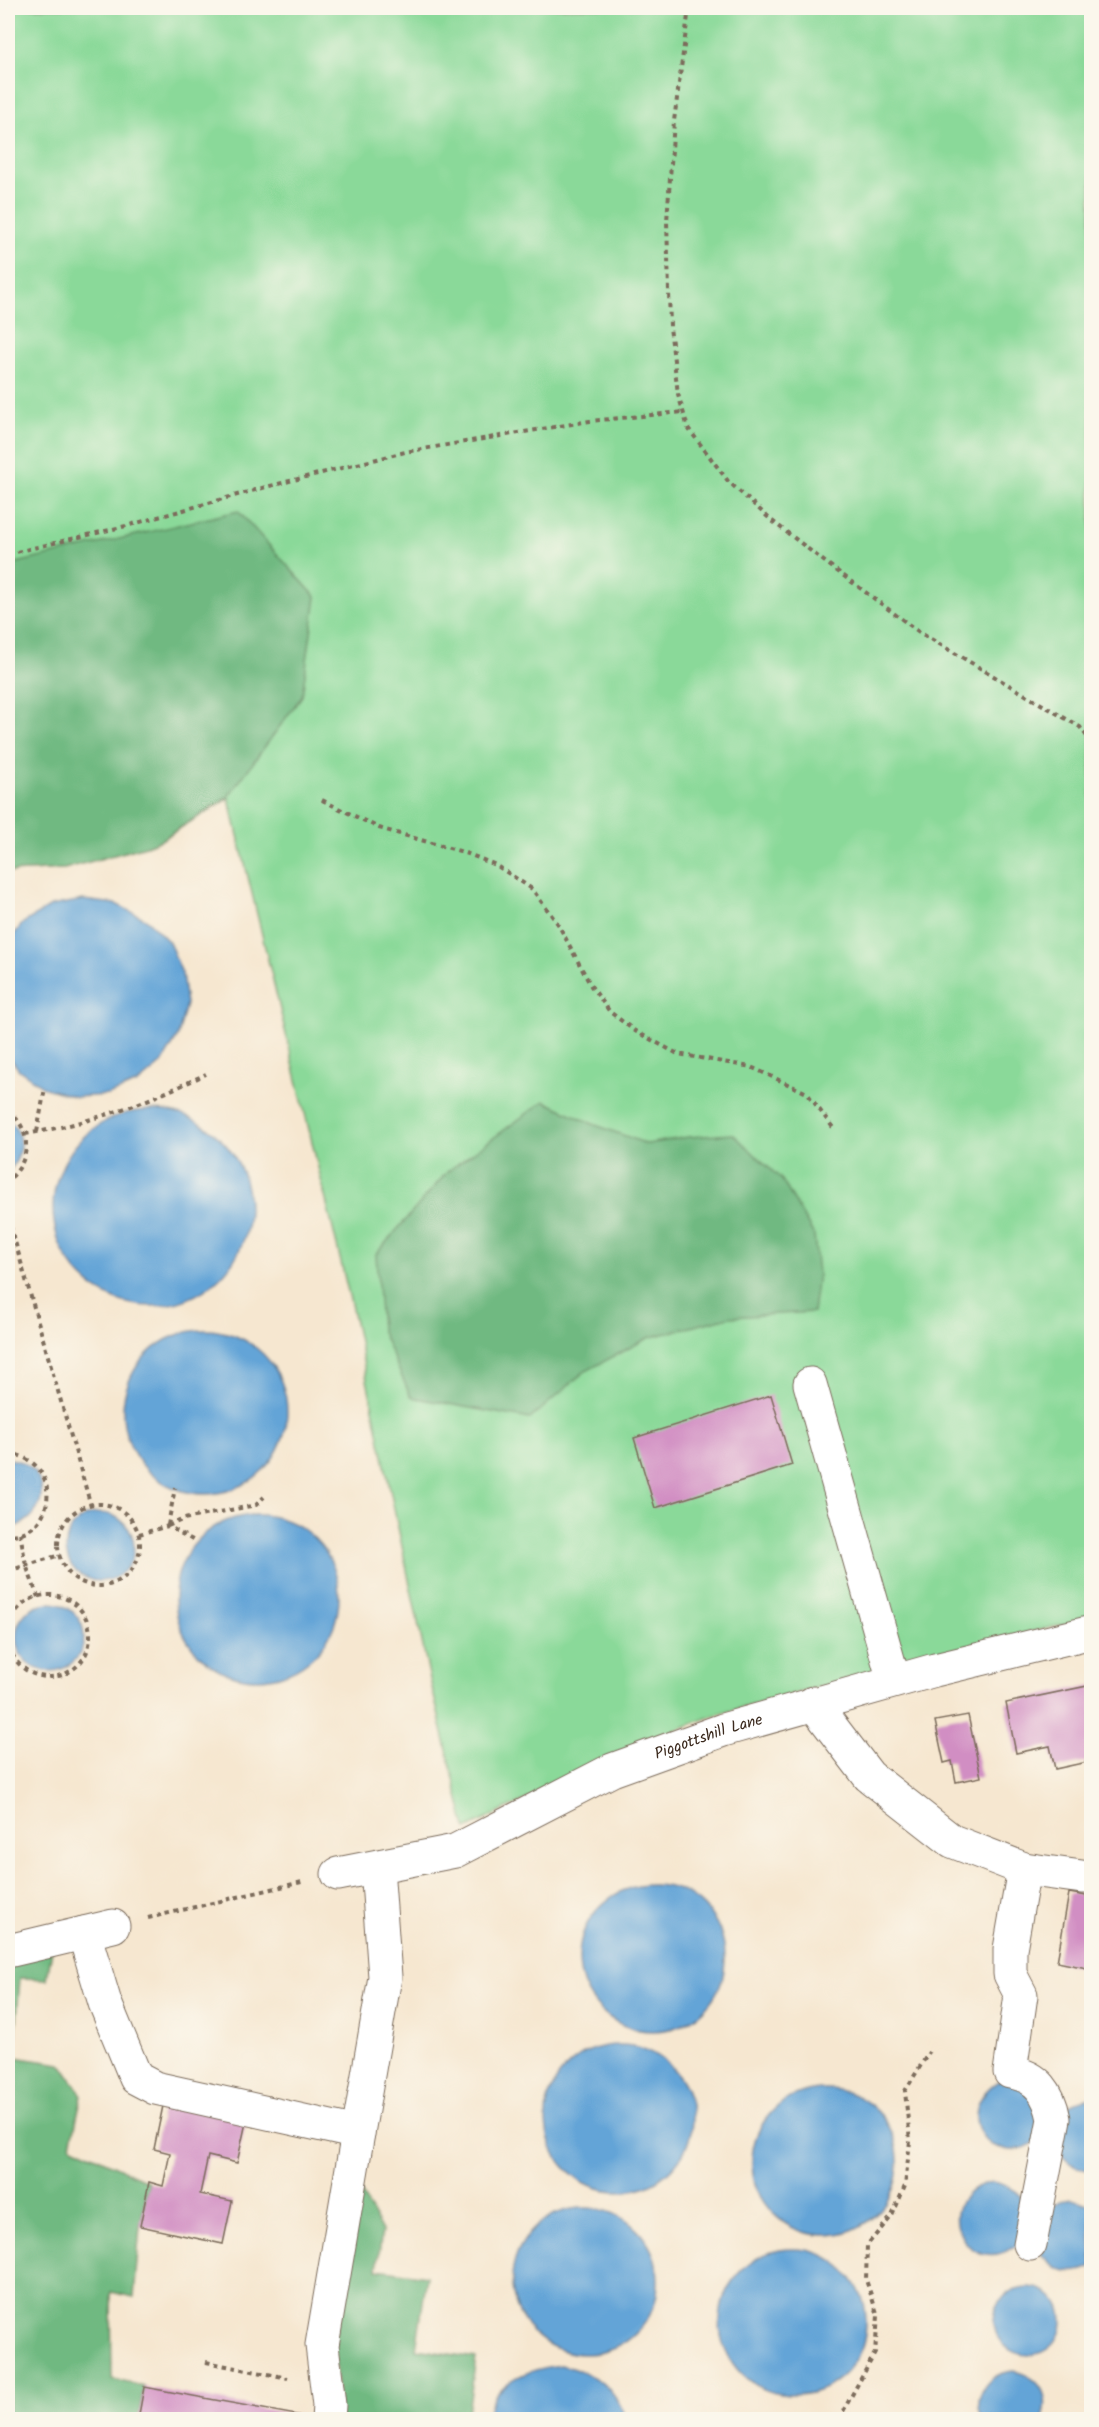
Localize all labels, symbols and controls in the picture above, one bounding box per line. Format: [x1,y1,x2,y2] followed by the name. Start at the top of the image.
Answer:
[651,1707,765,1766] street label: Piggottshill Lane

